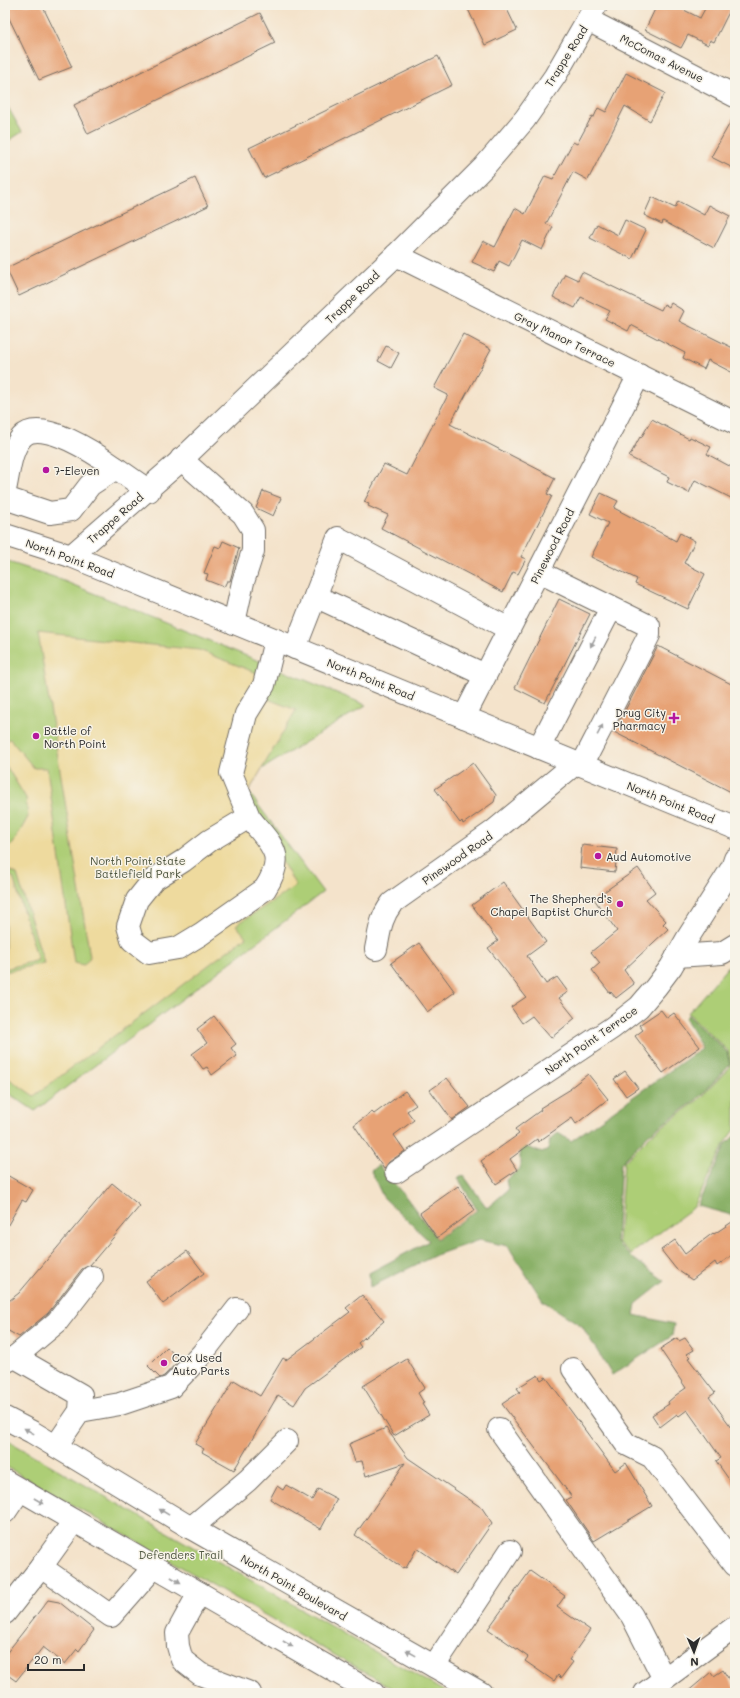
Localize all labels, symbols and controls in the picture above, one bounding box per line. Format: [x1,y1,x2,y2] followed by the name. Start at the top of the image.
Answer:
[541,22,591,90] street label: Trappe Road
[618,30,707,86] street label: McComas Avenue
[322,267,382,327] street label: Trappe Road
[512,308,618,370] street label: Gray Manor Terrace
[54,463,99,478] place label: 7-Eleven
[41,465,51,475] marker: 7-Eleven
[84,489,146,547] street label: Trappe Road
[527,506,577,586] street label: Pinewood Road
[24,535,116,581] street label: North Point Road
[590,637,597,648] one-way arrow
[325,655,417,703] street label: North Point Road
[613,705,666,733] place label: Drug City Pharmacy
[669,713,679,723] marker: Drug City Pharmacy
[44,723,106,751] place label: Battle of North Point
[596,724,603,736] one-way arrow
[31,731,41,741] marker: Battle of North Point
[625,778,717,826] street label: North Point Road
[419,828,495,888] street label: Pinewood Road
[606,849,691,864] place label: Aud Automotive
[593,851,603,861] marker: Aud Automotive
[90,853,186,881] park label: North Point State Battlefield Park
[491,891,612,919] place label: The Shepherd’s Chapel Baptist Church
[615,899,625,909] marker: The Shepherd’s Chapel Baptist Church
[542,1002,640,1078] street label: North Point Terrace
[172,1350,230,1378] place label: Cox Used Auto Parts
[159,1358,169,1368] marker: Cox Used Auto Parts
[23,1427,35,1434] one-way arrow
[33,1497,45,1504] one-way arrow
[158,1508,170,1515] one-way arrow
[139,1547,223,1562] park label: Defenders Trail
[238,1551,350,1623] street label: North Point Boulevard
[170,1576,182,1583] one-way arrow
[674,1632,714,1672] north arrow
[282,1641,294,1648] one-way arrow
[28,1646,84,1672] scale bar
[405,1650,417,1657] one-way arrow
[34,1651,62,1667] text: 20 m
[690,1655,699,1670] text: N

